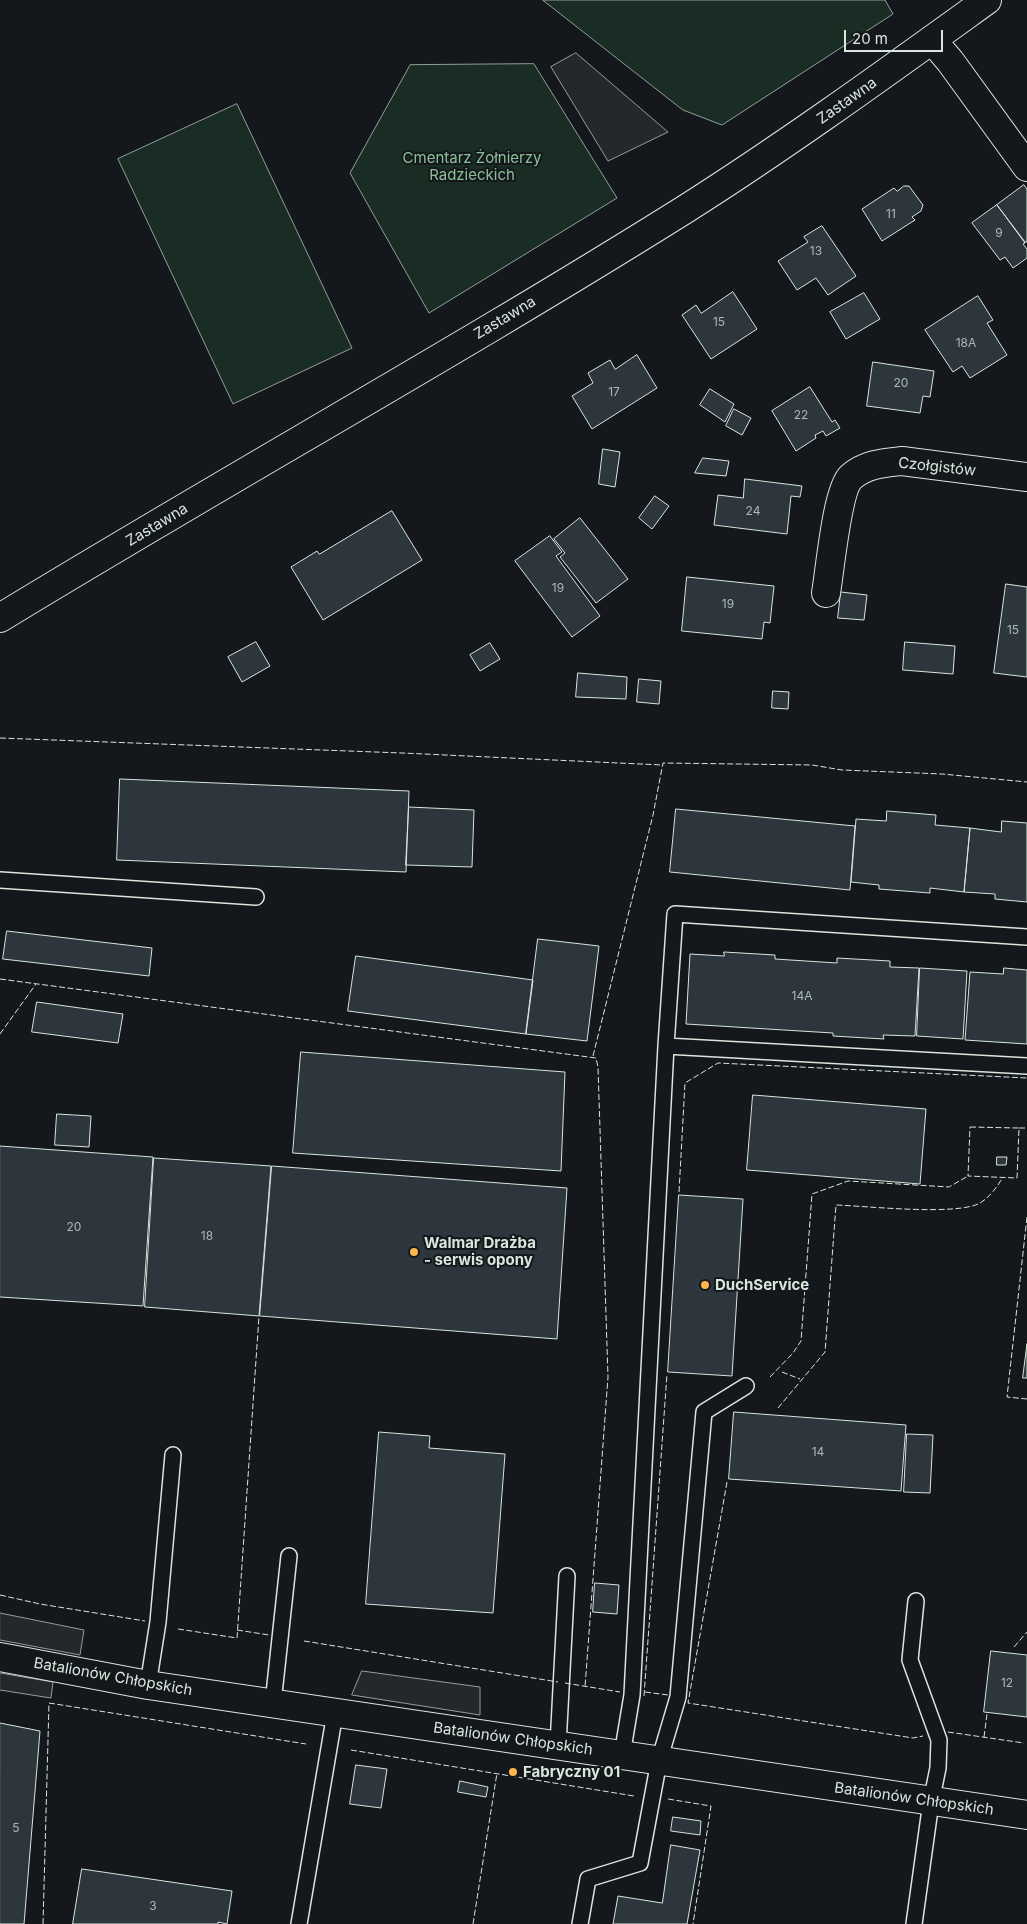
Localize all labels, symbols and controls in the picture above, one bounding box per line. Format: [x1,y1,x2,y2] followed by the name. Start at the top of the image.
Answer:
[847,20,946,52] scale bar
[852,29,888,48] text: 20 m
[814,74,880,128] street label: Zastawna
[403,149,541,184] park label: Cmentarz Żołnierzy Radzieckich
[886,207,896,221] house number: 11
[995,226,1003,240] house number: 9
[810,244,822,258] house number: 13
[471,293,539,343] street label: Zastawna
[713,315,725,329] house number: 15
[956,336,976,350] house number: 18A
[894,376,908,390] house number: 20
[608,385,620,399] house number: 17
[794,408,808,422] house number: 22
[897,454,977,480] street label: Czołgistów
[123,500,191,550] street label: Zastawna
[746,504,760,518] house number: 24
[552,581,564,595] house number: 19
[722,597,734,611] house number: 19
[1007,623,1019,637] house number: 15
[792,989,812,1003] house number: 14A
[67,1220,81,1234] house number: 20
[201,1229,213,1243] house number: 18
[424,1234,536,1269] place label: Walmar Drażba - serwis opony
[408,1246,420,1258] marker: Walmar Drażba - serwis opony
[715,1276,809,1294] place label: DuchService
[699,1279,711,1291] marker: DuchService
[812,1445,824,1459] house number: 14
[32,1654,194,1700] street label: Batalionów Chłopskich
[1001,1676,1013,1690] house number: 12
[432,1719,594,1759] street label: Batalionów Chłopskich
[523,1763,620,1781] place label: Fabryczny 01
[507,1766,519,1778] marker: Fabryczny 01
[833,1779,995,1819] street label: Batalionów Chłopskich
[12,1821,20,1835] house number: 5
[149,1899,157,1913] house number: 3

